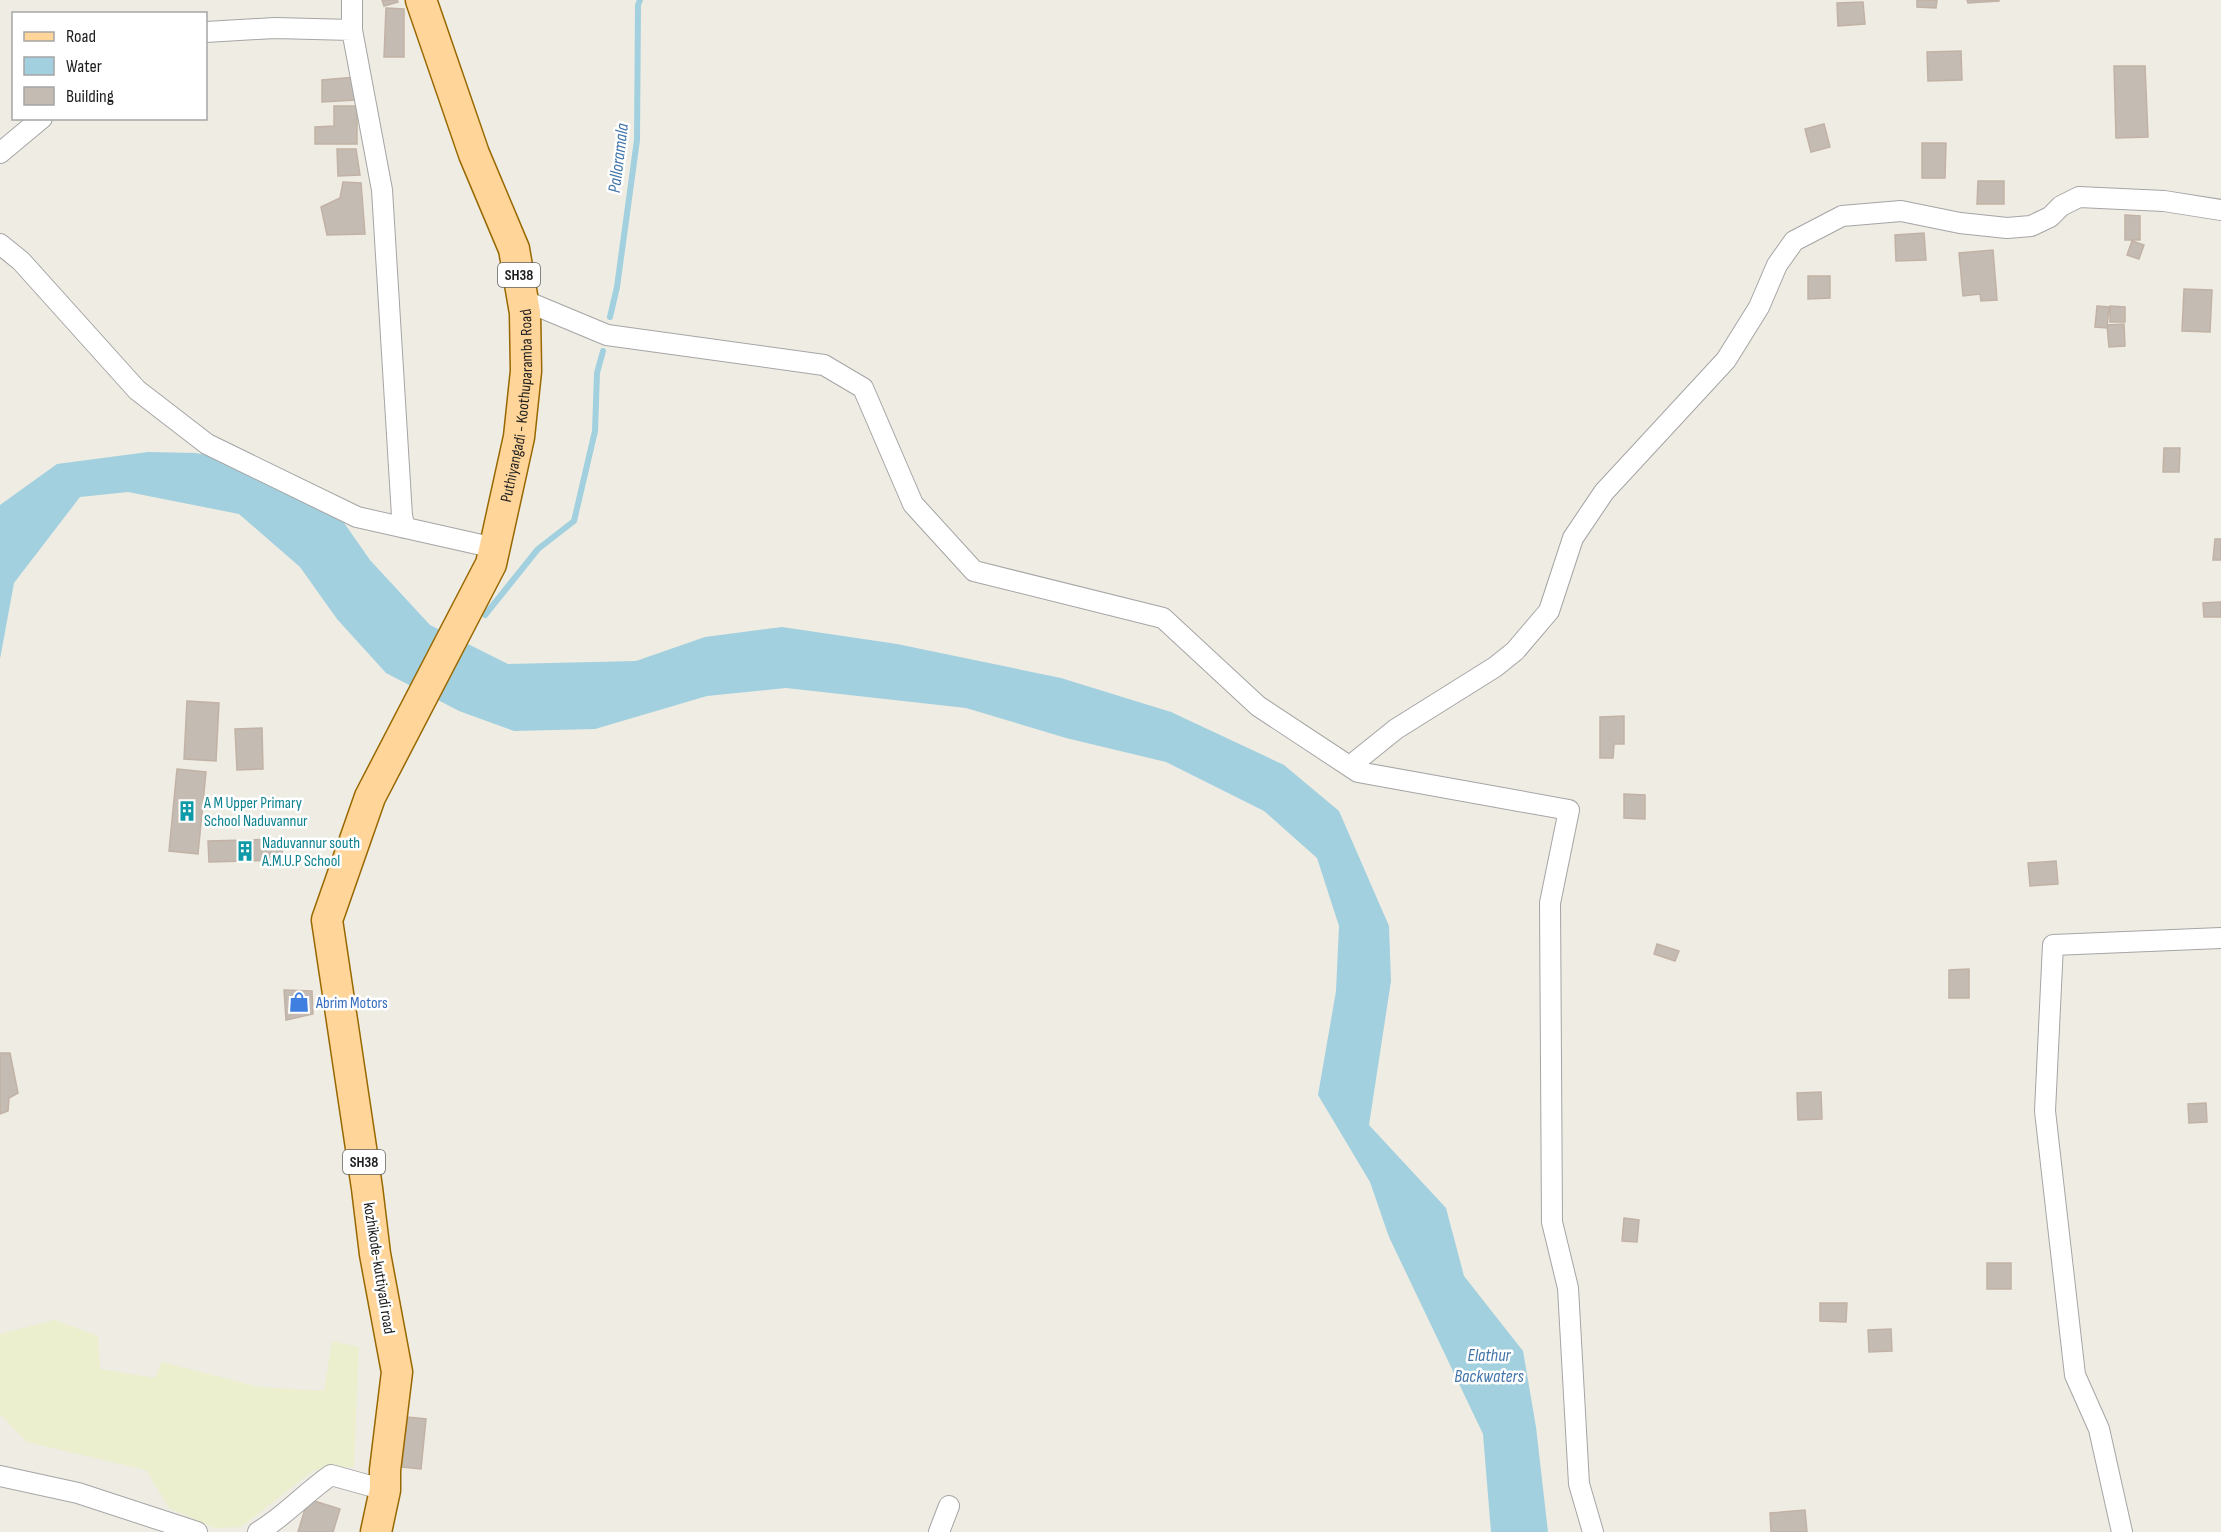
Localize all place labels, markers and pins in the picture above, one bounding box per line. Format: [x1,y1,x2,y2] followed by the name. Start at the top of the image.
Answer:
[203,794,308,831] place label: A M Upper Primary School Naduvannur
[175,799,199,823] building icon: A M Upper Primary School Naduvannur
[261,834,360,871] place label: Naduvannur south A.M.U.P School
[233,839,257,863] building icon: Naduvannur south A.M.U.P School
[287,990,311,1014] shop icon: Abrim Motors
[315,994,388,1013] place label: Abrim Motors

